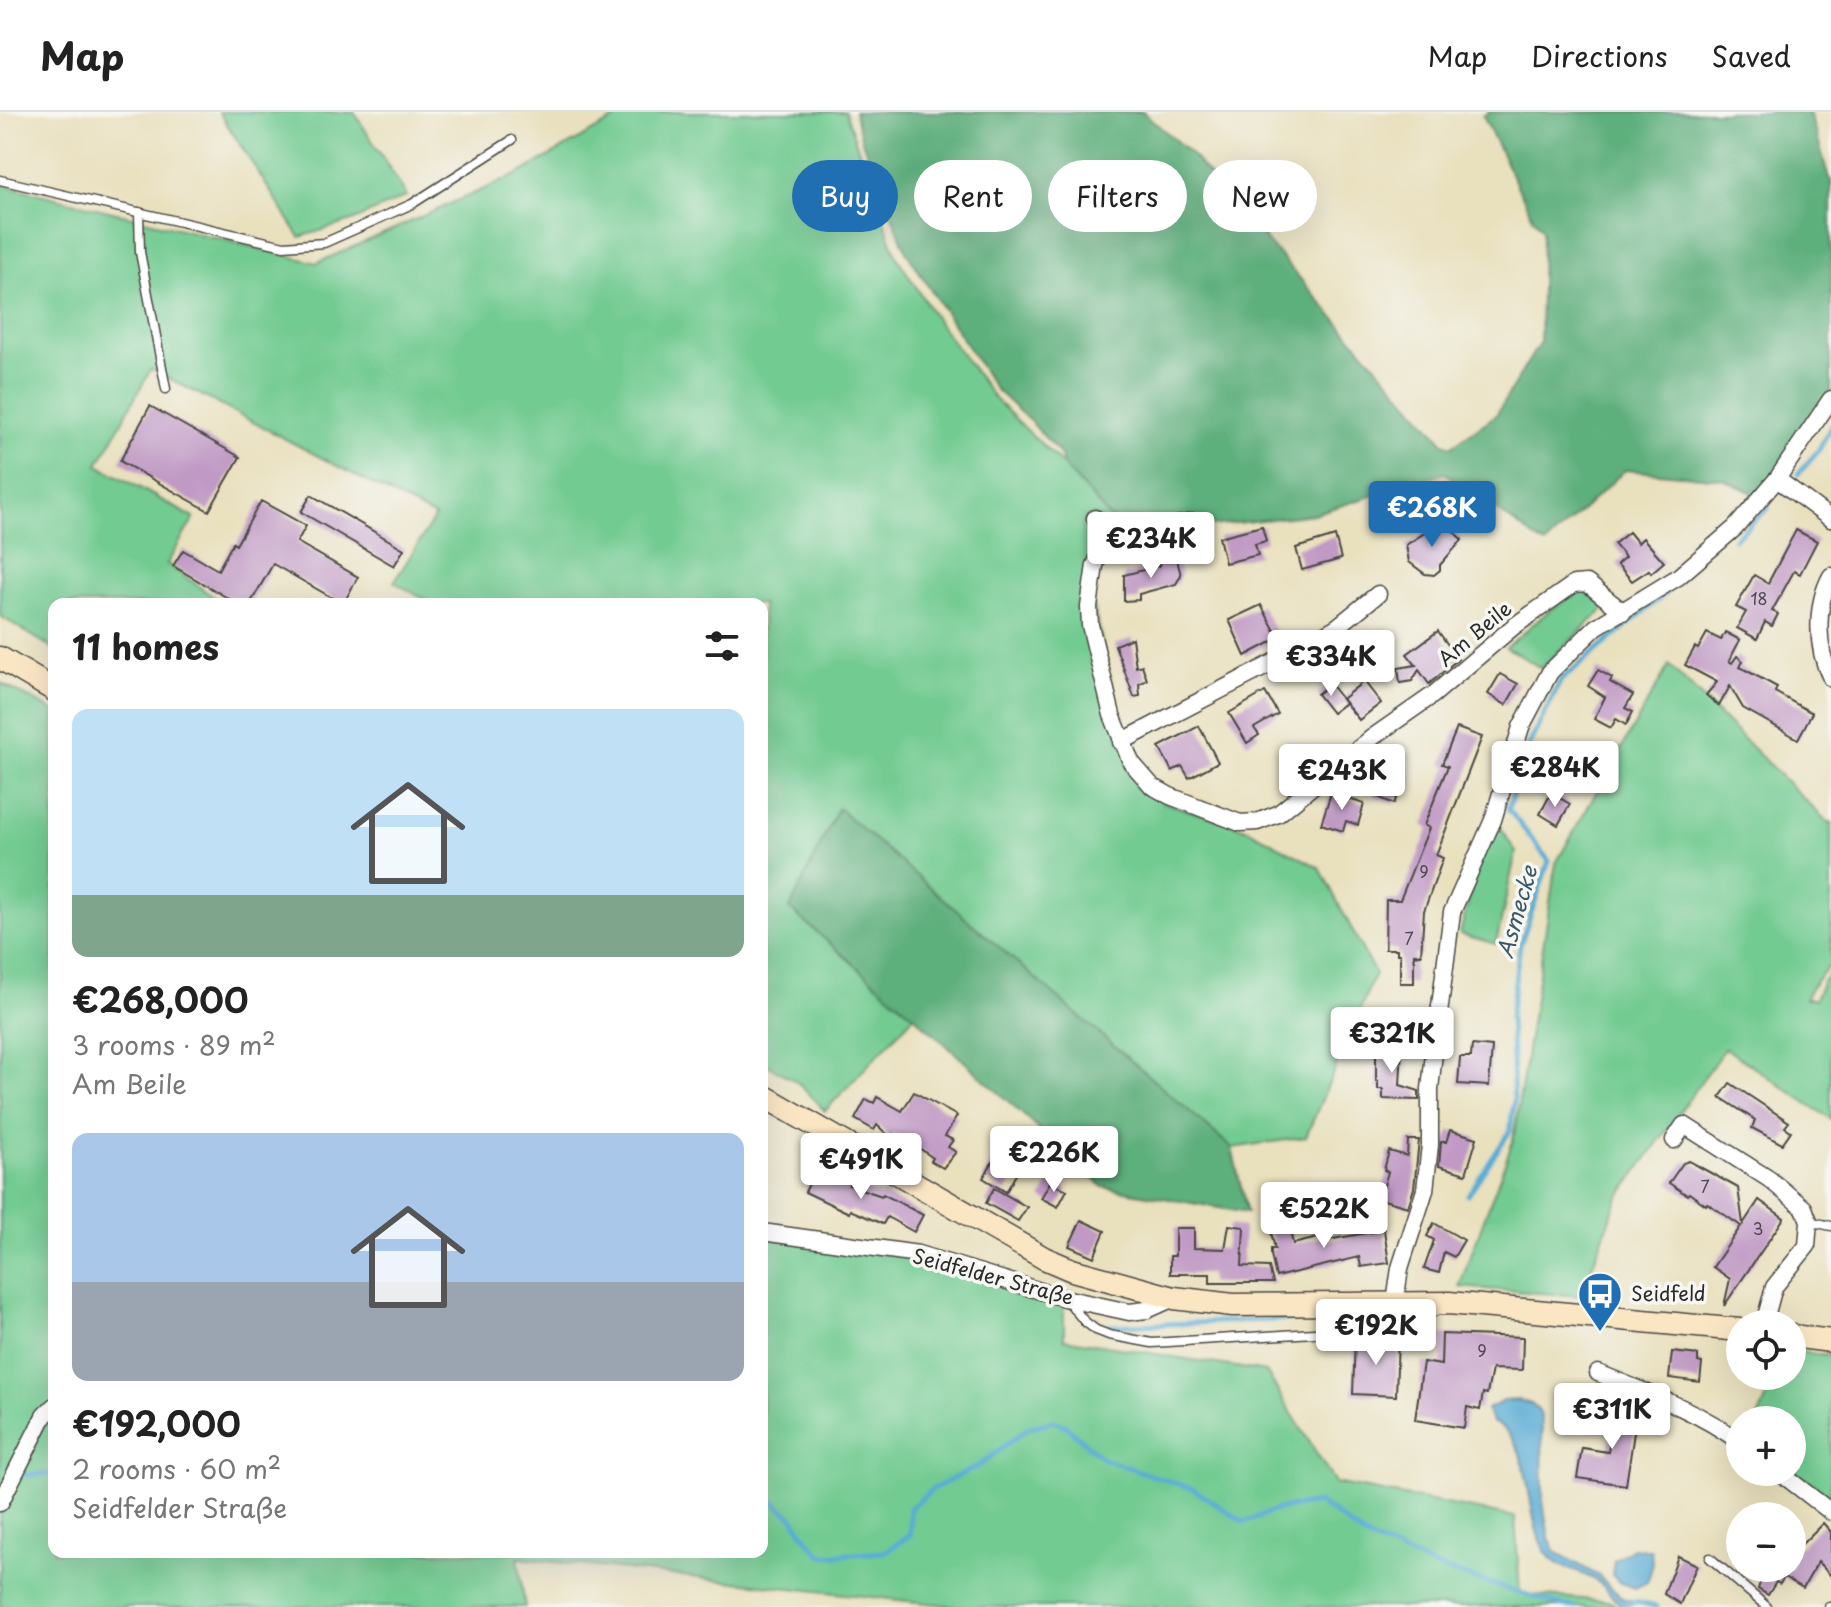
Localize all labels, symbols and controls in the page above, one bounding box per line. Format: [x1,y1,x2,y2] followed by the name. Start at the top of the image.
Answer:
[40,27,124,84] text: Map
[1428,34,1487,77] text: Map
[1531,34,1668,77] text: Directions
[1712,34,1791,77] text: Saved
[792,160,898,232] chip: Buy
[914,160,1032,232] chip: Rent
[1048,160,1187,232] chip: Filters
[1203,160,1317,232] chip: New
[1376,481,1488,549] pin: €268K
[1387,487,1477,526] text: €268K
[1095,512,1207,580] pin: €234K
[1105,518,1197,557] text: €234K
[1750,586,1768,610] house number: 18
[1431,593,1518,673] street label: Am Beile
[72,620,219,672] text: 11 homes
[700,624,744,668] icon: filters
[1275,630,1387,698] pin: €334K
[1285,636,1377,675] text: €334K
[1499,741,1611,809] pin: €284K
[1286,744,1398,812] pin: €243K
[1510,747,1600,786] text: €284K
[1297,750,1387,789] text: €243K
[336,761,480,905] icon: home
[1419,859,1429,883] house number: 9
[1487,860,1545,962] water label: Asmecke
[1404,926,1414,950] house number: 7
[72,973,248,1025] text: €268,000
[1336,1007,1448,1075] pin: €321K
[1349,1013,1435,1052] text: €321K
[72,1025,276,1064] text: 3 rooms · 89 m²
[72,1064,187,1103] text: Am Beile
[998,1126,1110,1194] pin: €226K
[1008,1132,1100,1171] text: €226K
[805,1133,917,1201] pin: €491K
[819,1139,903,1178] text: €491K
[1700,1174,1710,1198] house number: 7
[1268,1182,1380,1250] pin: €522K
[336,1185,480,1329] icon: home
[1279,1188,1369,1227] text: €522K
[1753,1216,1763,1240] house number: 3
[909,1240,1077,1312] street label: Seidfelder Straße
[1576,1270,1624,1333] bus stop icon: Seidfeld
[1631,1278,1706,1308] place label: Seidfeld
[1320,1299,1432,1367] pin: €192K
[1334,1305,1418,1344] text: €192K
[1726,1310,1806,1582] map controls
[1726,1310,1806,1390] button: locate
[1477,1338,1487,1362] house number: 9
[1556,1383,1668,1451] pin: €311K
[1572,1389,1652,1428] text: €311K
[72,1397,241,1449] text: €192,000
[1726,1406,1806,1486] button: +
[72,1449,281,1488] text: 2 rooms · 60 m²
[72,1488,287,1527] text: Seidfelder Straße
[1726,1502,1806,1582] button: −

